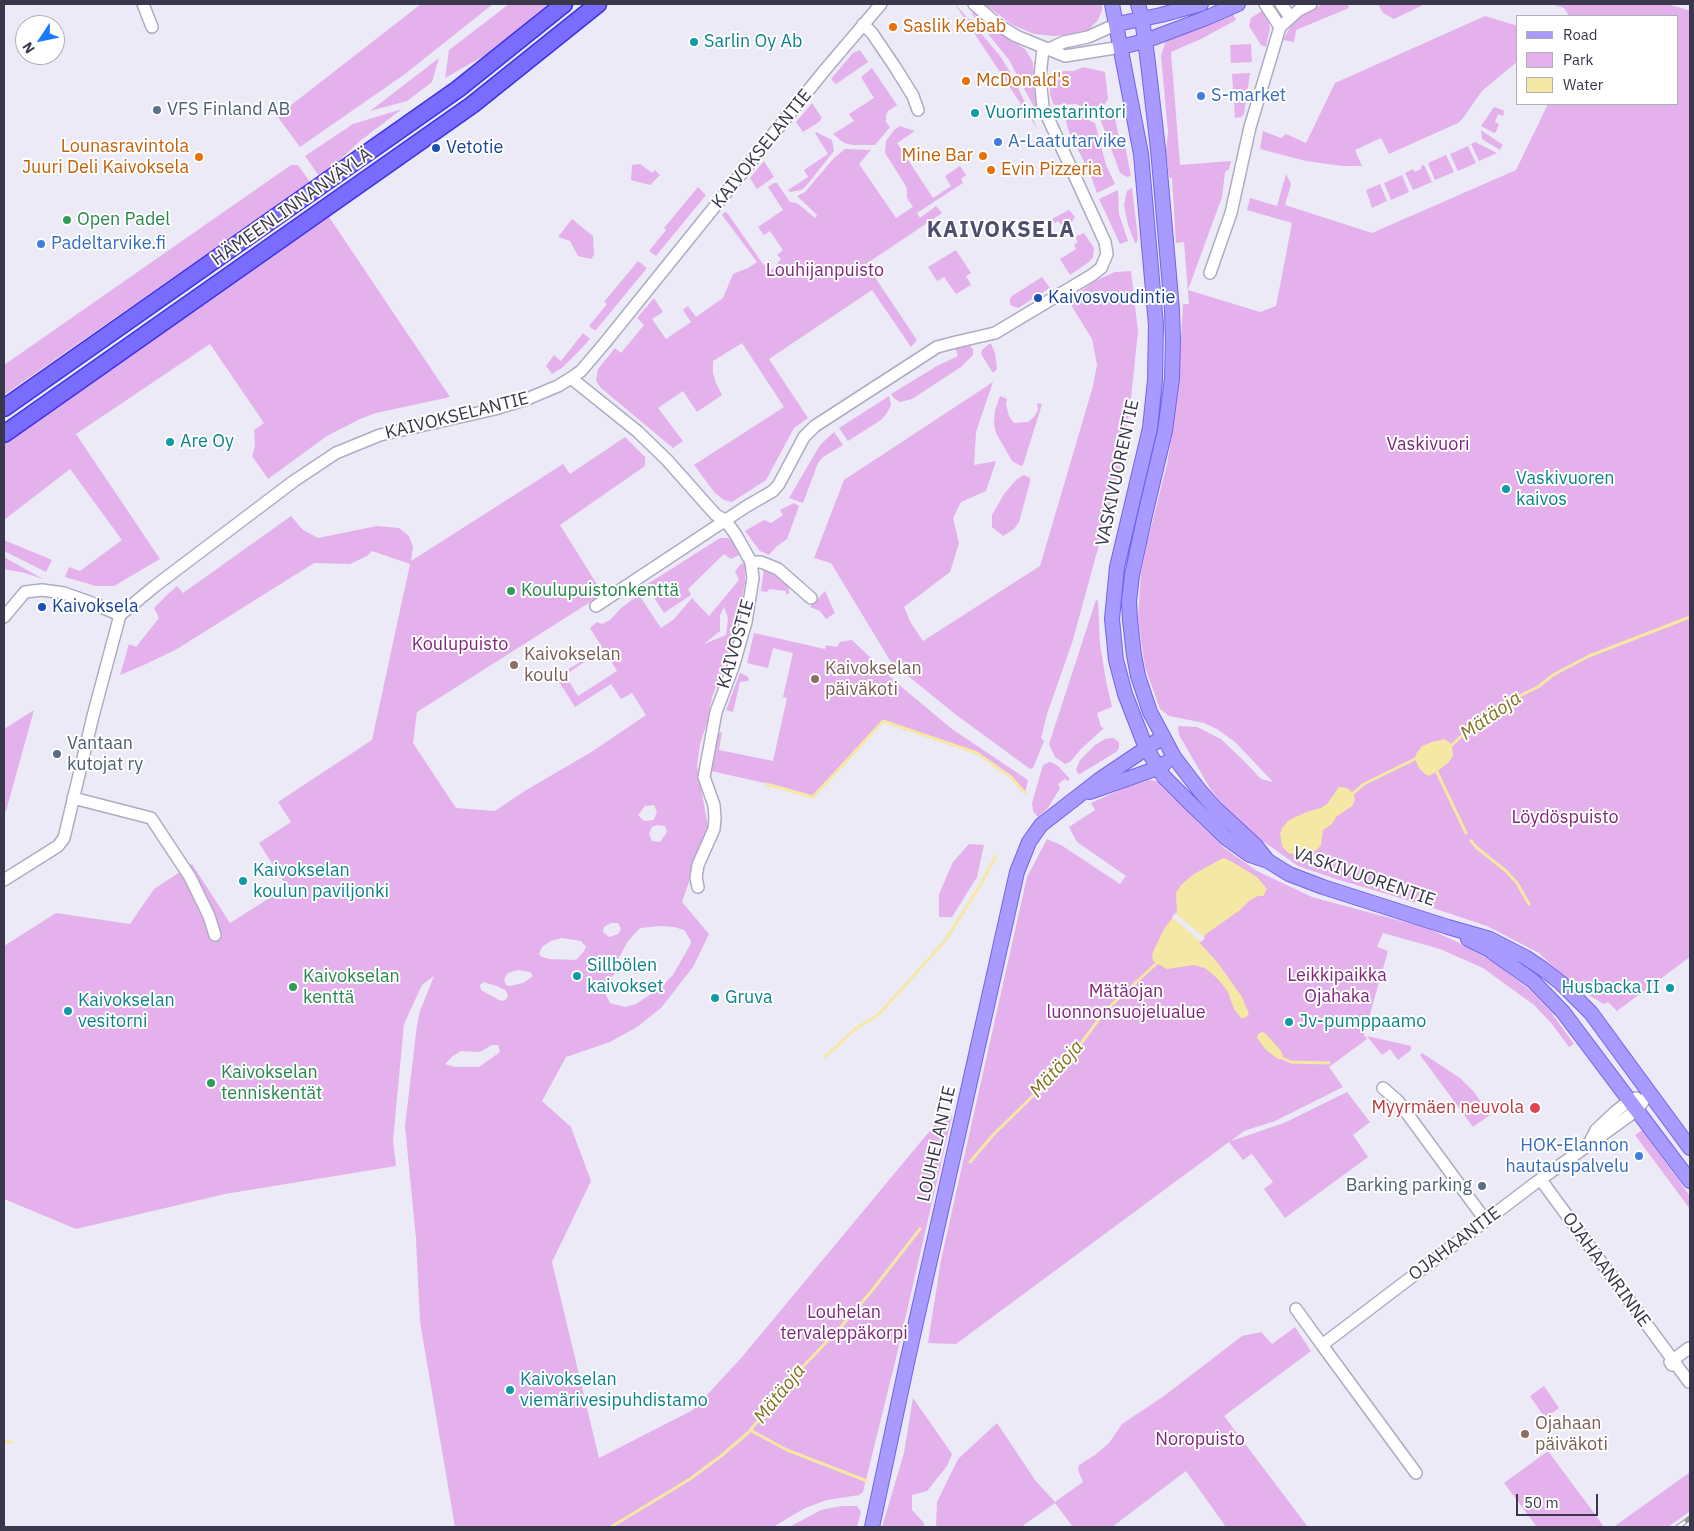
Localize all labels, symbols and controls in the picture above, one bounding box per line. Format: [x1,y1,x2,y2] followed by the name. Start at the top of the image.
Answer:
[15,15,65,65] north arrow
[1516,15,1679,105] legend
[903,16,1006,38] place label: Saslik Kebab
[887,21,899,33] marker: Saslik Kebab
[1563,25,1598,44] text: Road
[704,31,802,53] place label: Sarlin Oy Ab
[688,36,700,48] marker: Sarlin Oy Ab
[18,39,39,57] text: N
[1563,50,1593,69] text: Park
[976,70,1070,92] place label: McDonald's
[960,75,972,87] marker: McDonald's
[1563,75,1603,94] text: Water
[707,85,817,213] street label: KAIVOKSELANTIE
[1211,85,1286,107] place label: S-market
[1195,90,1207,102] marker: S-market
[167,99,290,121] place label: VFS Finland AB
[985,102,1126,124] place label: Vuorimestarintori
[151,104,163,116] marker: VFS Finland AB
[969,107,981,119] marker: Vuorimestarintori
[1008,131,1126,153] place label: A-Laatutarvike
[22,136,189,178] place label: Lounasravintola Juuri Deli Kaivoksela
[992,136,1004,148] marker: A-Laatutarvike
[446,137,503,159] place label: Vetotie
[430,142,442,154] marker: Vetotie
[208,143,376,271] street label: HÄMEENLINNANVÄYLÄ
[902,145,973,167] place label: Mine Bar
[977,150,989,162] marker: Mine Bar
[193,151,205,163] marker: Lounasravintola Juuri Deli Kaivoksela
[1001,159,1102,181] place label: Evin Pizzeria
[985,164,997,176] marker: Evin Pizzeria
[77,209,170,231] place label: Open Padel
[61,214,73,226] marker: Open Padel
[926,218,1076,244] district label: KAIVOKSELA
[51,233,166,255] place label: Padeltarvike.fi
[35,238,47,250] marker: Padeltarvike.fi
[766,260,884,282] park label: Louhijanpuisto
[1048,287,1175,309] place label: Kaivosvoudintie
[1032,292,1044,304] marker: Kaivosvoudintie
[383,388,531,444] street label: KAIVOKSELANTIE
[1092,398,1144,548] street label: VASKIVUORENTIE
[180,431,234,453] place label: Are Oy
[1386,434,1470,456] park label: Vaskivuori
[164,436,176,448] marker: Are Oy
[1516,468,1615,510] place label: Vaskivuoren kaivos
[1500,483,1512,495] marker: Vaskivuoren kaivos
[521,580,679,602] place label: Koulupuistonkenttä
[505,585,517,597] marker: Koulupuistonkenttä
[52,596,139,618] place label: Kaivoksela
[713,597,759,691] street label: KAIVOSTIE
[36,601,48,613] marker: Kaivoksela
[412,634,508,656] park label: Koulupuisto
[524,644,621,686] place label: Kaivokselan koulu
[825,658,922,701] place label: Kaivokselan päiväkoti
[508,659,520,671] marker: Kaivokselan koulu
[809,673,821,685] marker: Kaivokselan päiväkoti
[1456,687,1526,745] water label: Mätäoja
[67,733,143,776] place label: Vantaan kutojat ry
[51,748,63,760] marker: Vantaan kutojat ry
[1511,807,1619,829] park label: Löydöspuisto
[1290,842,1438,912] street label: VASKIVUORENTIE
[253,860,389,902] place label: Kaivokselan koulun paviljonki
[237,875,249,887] marker: Kaivokselan koulun paviljonki
[587,955,664,998] place label: Sillbölen kaivokset
[1287,965,1387,1008] park label: Leikkipaikka Ojahaka
[303,966,400,1009] place label: Kaivokselan kenttä
[571,970,583,982] marker: Sillbölen kaivokset
[1562,977,1660,999] place label: Husbacka II
[287,981,299,993] marker: Kaivokselan kenttä
[1046,981,1206,1024] park label: Mätäojan luonnonsuojelualue
[1664,982,1676,994] marker: Husbacka II
[725,987,773,1009] place label: Gruva
[78,990,175,1032] place label: Kaivokselan vesitorni
[709,992,721,1004] marker: Gruva
[62,1005,74,1017] marker: Kaivokselan vesitorni
[1299,1011,1426,1033] place label: Jv-pumppaamo
[1283,1016,1295,1028] marker: Jv-pumppaamo
[1025,1036,1089,1102] water label: Mätäoja
[221,1062,322,1104] place label: Kaivokselan tenniskentät
[205,1077,217,1089] marker: Kaivokselan tenniskentät
[913,1084,961,1204] street label: LOUHELANTIE
[1372,1097,1524,1119] place label: Myyrmäen neuvola
[1528,1101,1542,1115] marker: Myyrmäen neuvola
[1506,1135,1629,1178] place label: HOK-Elannon hautauspalvelu
[1633,1150,1645,1162] marker: HOK-Elannon hautauspalvelu
[1346,1175,1472,1197] place label: Barking parking
[1476,1180,1488,1192] marker: Barking parking
[1405,1202,1505,1286] street label: OJAHAANTIE
[1557,1208,1655,1332] street label: OJAHAANRINNE
[780,1302,908,1345] park label: Louhelan tervaleppäkorpi
[749,1360,811,1428] water label: Mätäoja
[520,1369,708,1412] place label: Kaivokselan viemärivesipuhdistamo
[504,1384,516,1396] marker: Kaivokselan viemärivesipuhdistamo
[1535,1413,1608,1456] place label: Ojahaan päiväkoti
[1519,1428,1531,1440] marker: Ojahaan päiväkoti
[1155,1429,1245,1451] park label: Noropuisto
[1519,1484,1602,1516] scale bar
[1524,1493,1559,1512] text: 50 m

